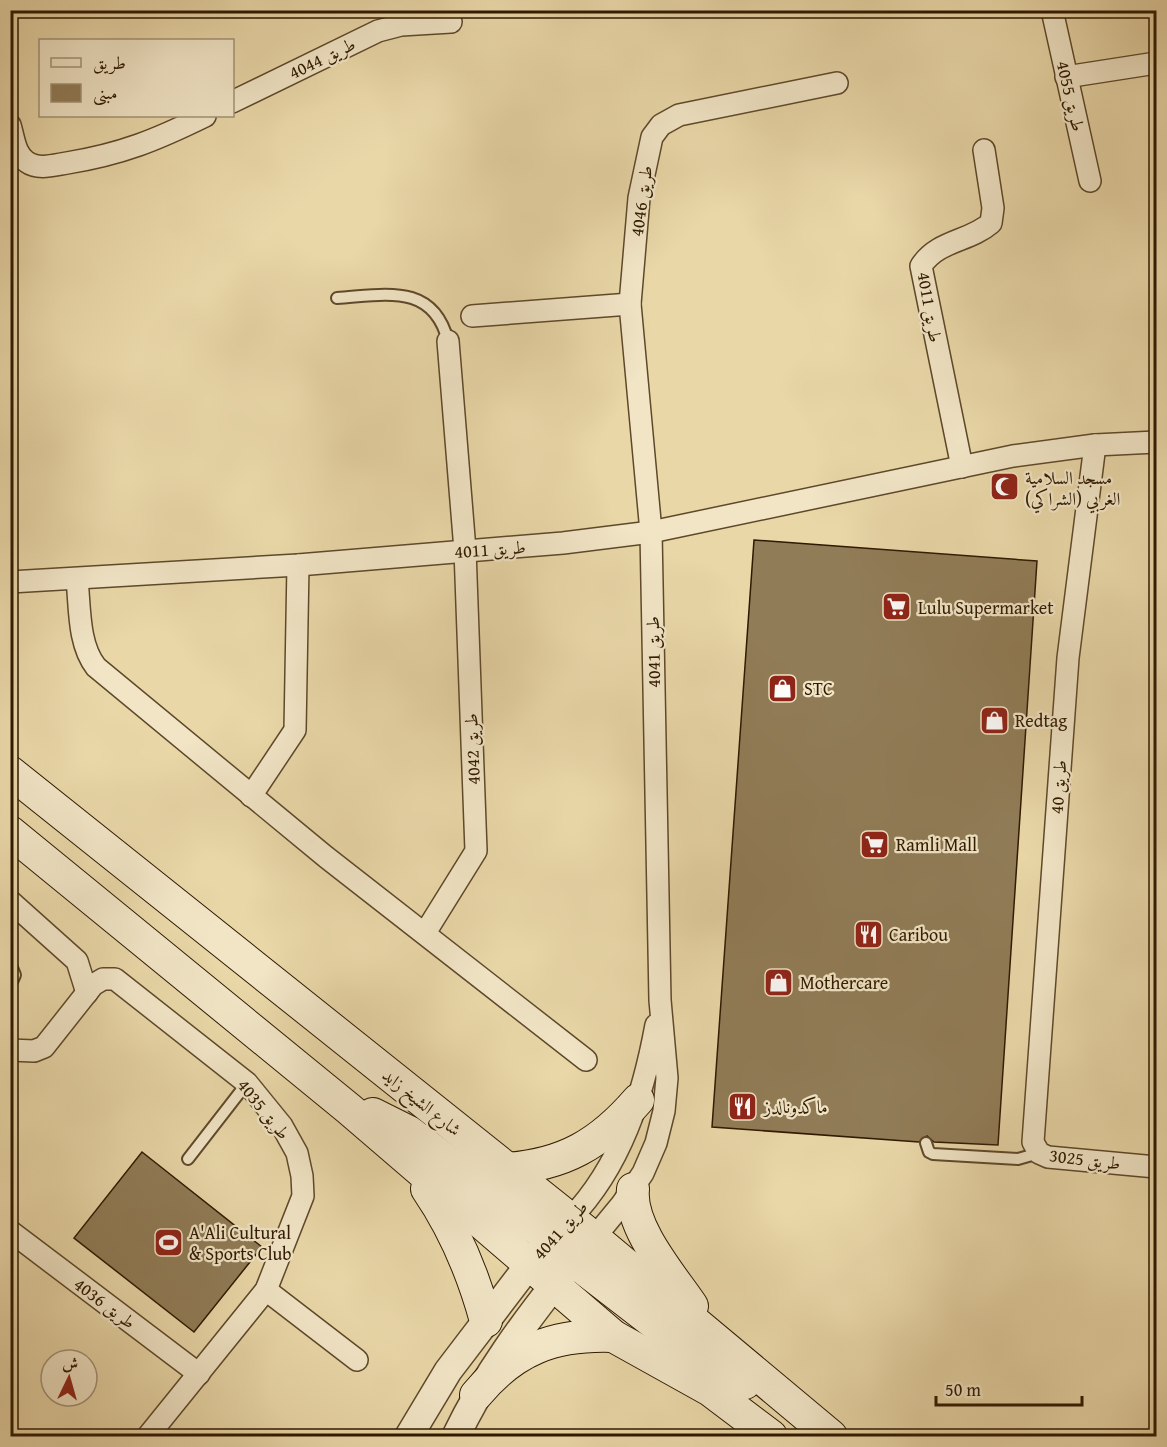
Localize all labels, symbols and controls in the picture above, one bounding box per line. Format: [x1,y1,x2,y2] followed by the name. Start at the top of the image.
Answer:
[284,30,360,86] street label: طريق 4044
[39,39,234,117] legend
[93,49,126,76] text: طريق
[1050,58,1092,134] street label: طريق 4055
[93,79,118,106] text: مبنى
[623,164,659,238] street label: طريق 4046
[910,269,950,345] street label: طريق 4011
[1025,464,1121,514] place label: مسجد السلامية الغربي (الشراكي)
[988,471,1020,503] mosque icon: مسجد السلامية الغربي (الشراكي)
[453,533,527,565] street label: طريق 4011
[881,591,913,623] supermarket icon: Lulu Supermarket
[918,594,1054,621] place label: Lulu Supermarket
[639,616,667,688] street label: طريق 4041
[767,672,799,704] shop icon: STC
[804,675,833,702] place label: STC
[978,704,1010,736] shop icon: Redtag
[1015,707,1067,734] place label: Redtag
[457,713,487,785] street label: طريق 4042
[1043,759,1073,815] street label: طريق 40
[859,828,891,860] supermarket icon: Ramli Mall
[896,831,977,858] place label: Ramli Mall
[852,918,884,950] restaurant icon: Caribou
[889,921,948,948] place label: Caribou
[763,966,795,998] shop icon: Mothercare
[800,969,888,996] place label: Mothercare
[375,1062,467,1145] street label: شارع الشيخ زايد
[231,1073,297,1145] street label: طريق 4035
[727,1090,759,1122] restaurant icon: ماكدونالدز
[762,1093,828,1120] place label: ماكدونالدز
[1048,1141,1122,1177] street label: طريق 3025
[526,1194,594,1266] street label: طريق 4041
[189,1219,292,1267] place label: A'Ali Cultural & Sports Club
[152,1226,184,1258] sports icon: A'Ali Cultural & Sports Club
[68,1271,142,1335] street label: طريق 4036
[39,1348,99,1408] north arrow
[61,1350,79,1376] text: ش
[936,1369,1082,1407] scale bar
[945,1376,981,1403] text: 50 m

